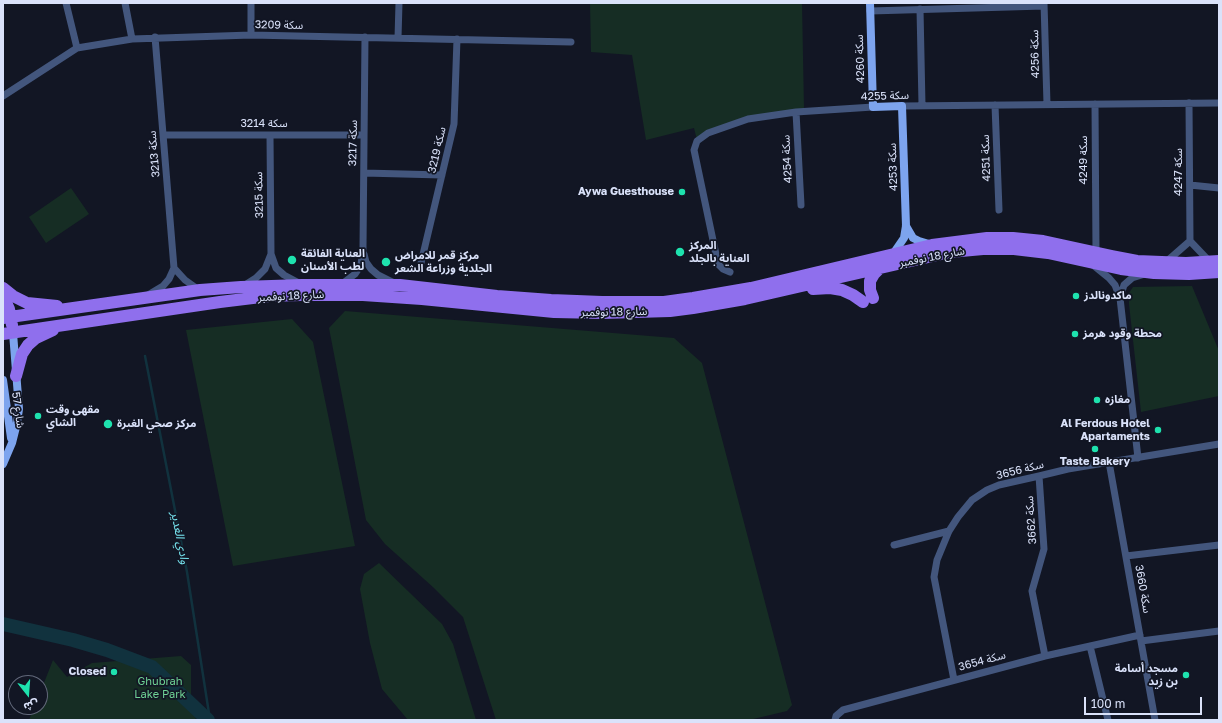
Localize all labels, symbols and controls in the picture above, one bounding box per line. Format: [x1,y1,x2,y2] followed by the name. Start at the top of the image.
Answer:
[255,18,303,32] street label: سكة 3209
[1028,30,1042,78] street label: سكة 4256
[853,34,867,84] street label: سكة 4260
[861,89,909,103] street label: سكة 4255
[240,117,288,131] street label: سكة 3214
[346,120,360,166] street label: سكة 3217
[425,126,449,174] street label: سكة 3219
[145,130,163,178] street label: سكة 3213
[779,134,795,184] street label: سكة 4254
[979,134,993,182] street label: سكة 4251
[1077,136,1091,184] street label: سكة 4249
[886,143,900,191] street label: سكة 4253
[1172,148,1186,196] street label: سكة 4247
[252,171,266,219] street label: سكة 3215
[578,185,674,199] place label: Aywa Guesthouse
[677,187,687,197] marker: Aywa Guesthouse
[689,239,749,265] place label: المركز العناية بالجلد
[898,244,966,270] street label: شارع 18 نوفمبر
[674,246,686,258] marker: المركز العناية بالجلد
[301,247,365,273] place label: العناية الفائقة لطب الأسنان
[395,249,492,275] place label: مركز قمر للامراض الجلدية وزراعة الشعر
[286,254,298,266] marker: العناية الفائقة لطب الأسنان
[380,256,392,268] marker: مركز قمر للامراض الجلدية وزراعة الشعر
[257,288,325,304] street label: شارع 18 نوفمبر
[1084,289,1132,303] place label: ماكدونالدز
[1071,291,1081,301] marker: ماكدونالدز
[581,305,647,319] street label: شارع 18 نوفمبر
[1083,327,1162,341] place label: محطة وقود هرمز
[1070,329,1080,339] marker: محطة وقود هرمز
[9,391,27,429] street label: شارع 57
[1105,393,1130,407] place label: مغازه
[1092,395,1102,405] marker: مغازه
[46,403,100,429] place label: مقهى وقت الشاي
[33,411,43,421] marker: مقهى وقت الشاي
[117,417,196,431] place label: مركز صحي الغبرة
[1061,417,1150,443] place label: Al Ferdous Hotel Apartaments
[102,418,114,430] marker: مركز صحي الغبرة
[1153,425,1163,435] marker: Al Ferdous Hotel Apartaments
[1090,444,1100,454] marker: Taste Bakery
[1060,455,1130,469] place label: Taste Bakery
[995,458,1045,482] street label: سكة 3656
[1023,495,1039,545] street label: سكة 3662
[168,511,192,565] water label: وادي الغدير
[1132,564,1154,614] street label: سكة 3660
[957,648,1007,674] street label: سكة 3654
[1115,662,1178,688] place label: مسجد أسامة بن زيد
[69,665,106,679] place label: Closed
[109,667,119,677] marker: Closed
[1181,670,1191,680] marker: مسجد أسامة بن زيد
[8,675,48,715] north arrow
[134,675,186,701] park label: Ghubrah Lake Park
[1086,689,1204,715] scale bar
[1091,696,1125,711] text: 100 m
[22,698,40,714] text: ش

